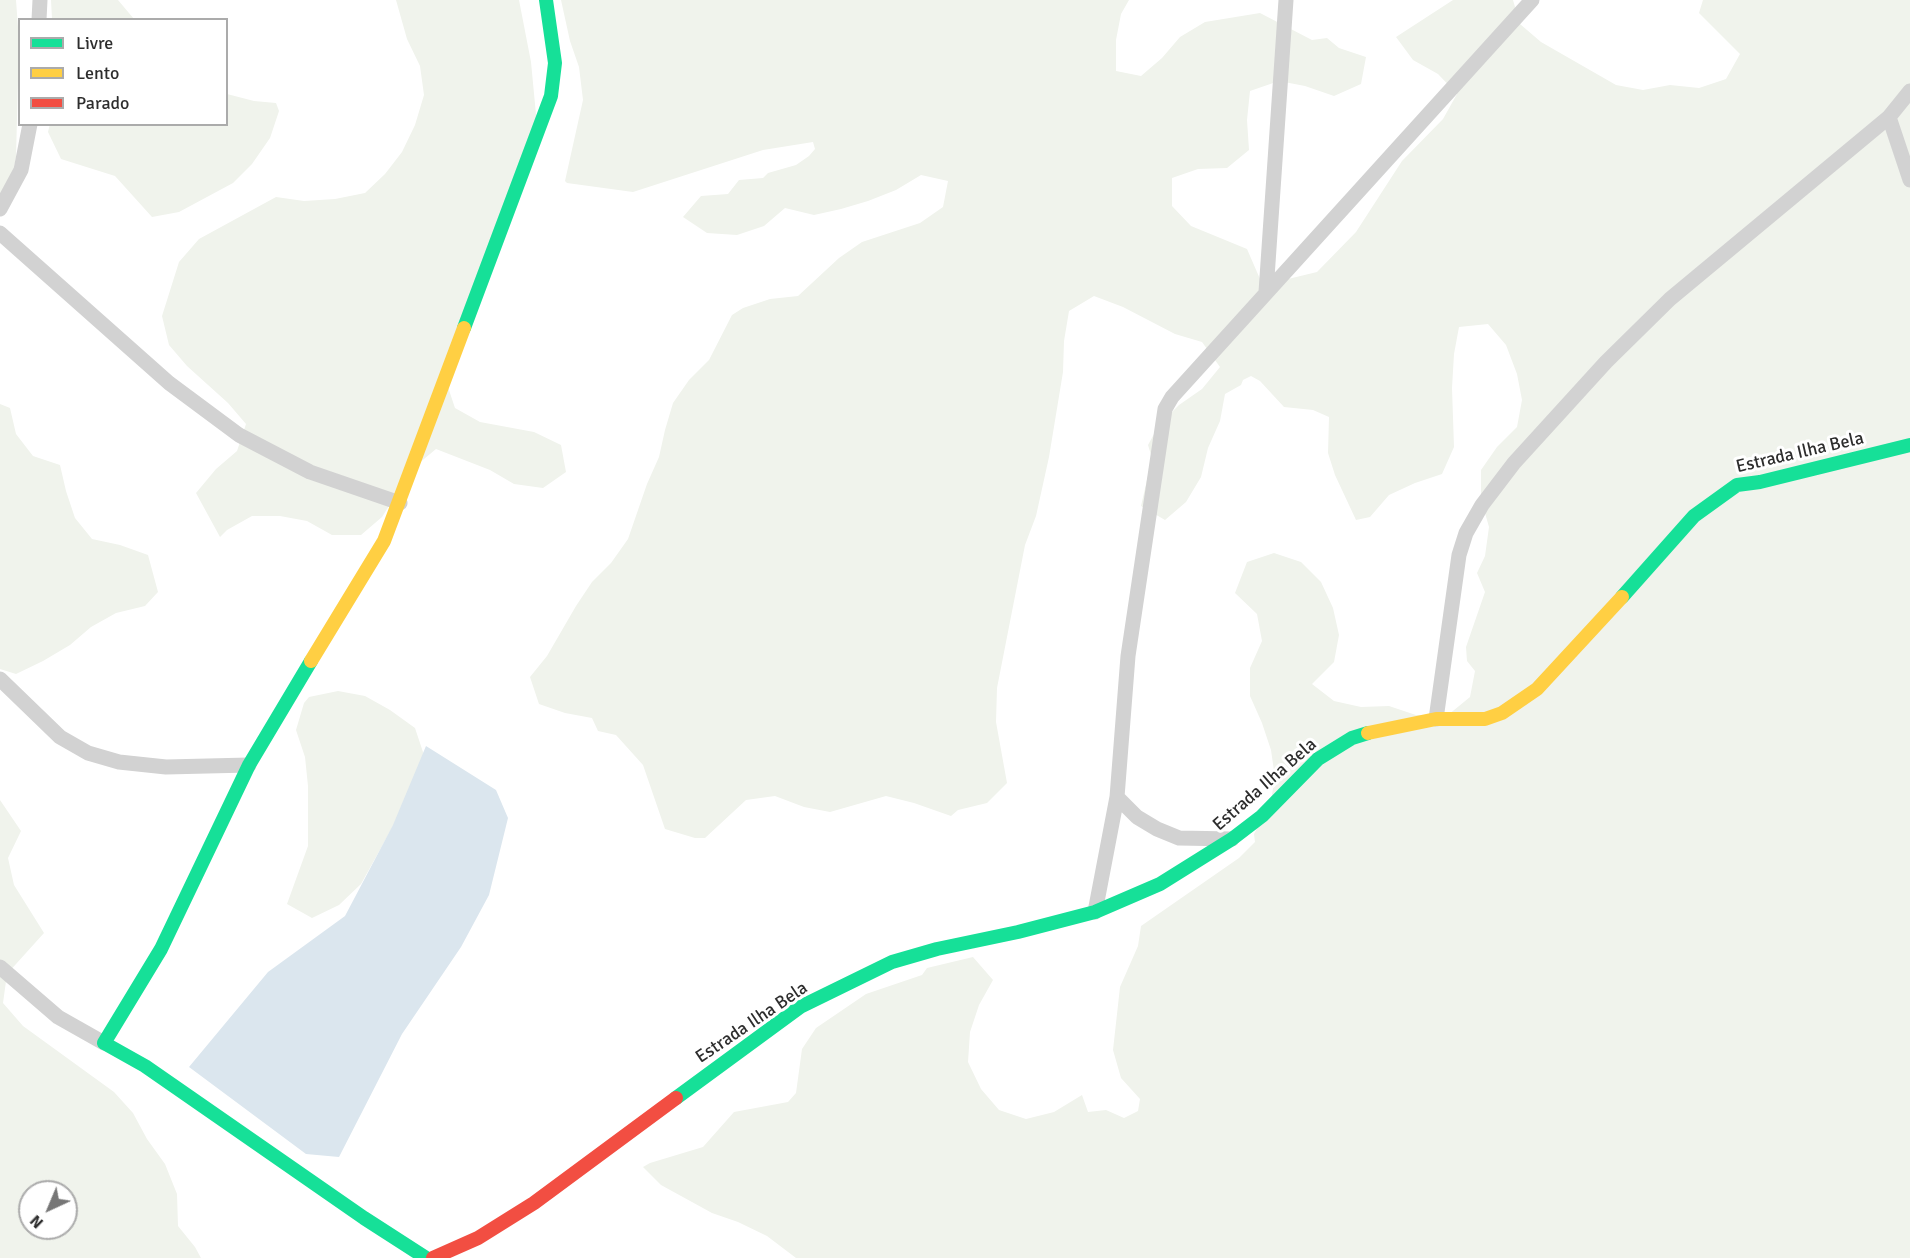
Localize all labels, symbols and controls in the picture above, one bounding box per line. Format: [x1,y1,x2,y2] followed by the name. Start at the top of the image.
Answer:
[18,18,228,126] legend
[76,32,113,54] text: Livre
[76,62,119,84] text: Lento
[76,92,129,114] text: Parado
[1734,428,1866,478] street label: Estrada Ilha Bela
[1209,734,1321,836] street label: Estrada Ilha Bela
[692,978,812,1068] street label: Estrada Ilha Bela
[18,1180,78,1240] north arrow
[26,1210,48,1233] text: N

